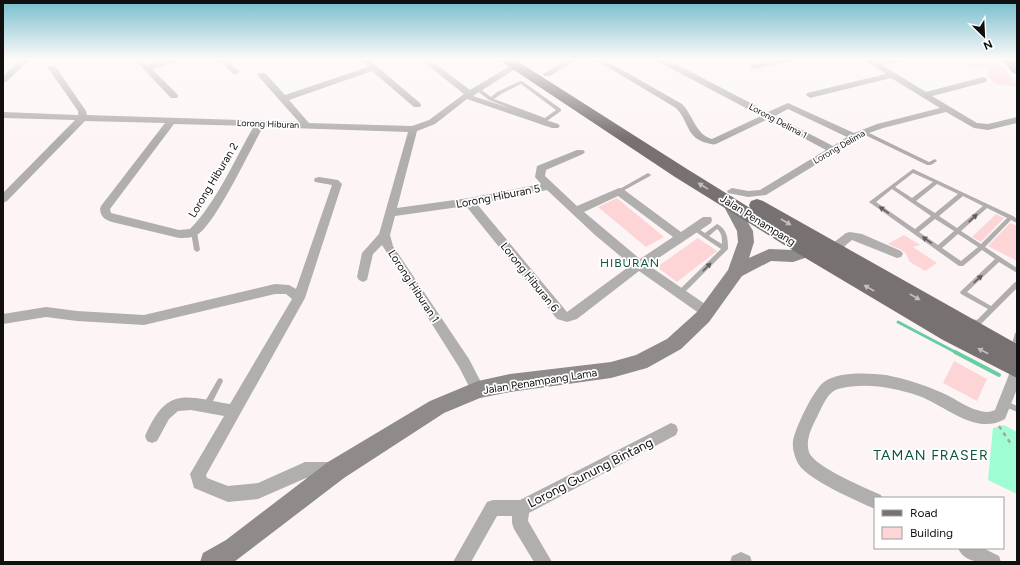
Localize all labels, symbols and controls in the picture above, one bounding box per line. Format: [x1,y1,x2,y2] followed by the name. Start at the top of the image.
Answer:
[964,16,1004,56] north arrow
[981,37,994,52] text: N
[747,101,809,140] street label: Lorong Delima 1
[237,117,299,130] street label: Lorong Hiburan
[811,127,867,166] street label: Lorong Delima
[186,140,241,220] street label: Lorong Hiburan 2
[455,182,541,211] street label: Lorong Hiburan 5
[697,183,709,190] one-way arrow
[718,192,798,249] street label: Jalan Penampang
[878,206,889,214] one-way arrow
[968,213,978,223] one-way arrow
[780,218,792,225] one-way arrow
[922,236,932,244] one-way arrow
[498,240,562,315] street label: Lorong Hiburan 6
[385,248,442,325] street label: Lorong Hiburan 1
[600,256,660,270] district label: HIBURAN
[702,262,712,271] one-way arrow
[972,274,983,283] one-way arrow
[863,284,875,291] one-way arrow
[909,293,921,300] one-way arrow
[977,348,988,354] one-way arrow
[482,366,598,397] street label: Jalan Penampang Lama
[525,434,655,511] street label: Lorong Gunung Bintang
[873,447,989,464] district label: TAMAN FRASER
[874,497,1004,549] legend
[910,506,938,520] text: Road
[910,526,953,540] text: Building

